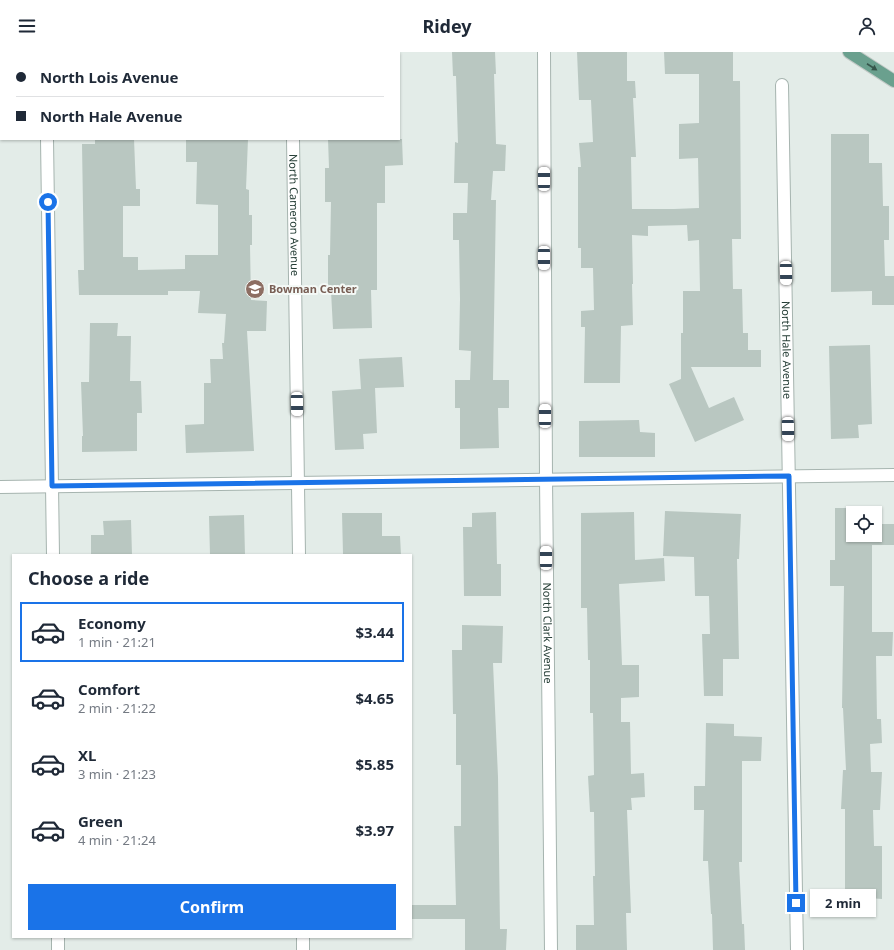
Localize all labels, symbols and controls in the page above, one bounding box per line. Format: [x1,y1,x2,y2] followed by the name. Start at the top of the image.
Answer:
[422,14,472,38] text: Ridey
[16,15,38,37] icon: menu
[856,15,878,37] icon: person
[866,63,877,70] one-way arrow
[40,67,178,87] text: North Lois Avenue
[40,106,183,126] text: North Hale Avenue
[286,154,303,276] street label: North Cameron Avenue
[538,167,550,191] car
[39,193,57,211] route start
[538,246,550,270] car
[780,261,792,285] car
[244,278,266,300] school or university icon: Bowman Center
[269,281,357,296] place label: Bowman Center
[779,301,795,399] street label: North Hale Avenue
[291,392,303,416] car
[539,404,551,428] car
[782,417,794,441] car
[846,506,882,542] map controls
[846,506,882,542] button: locate
[540,546,552,570] car
[28,566,149,590] text: Choose a ride
[540,582,556,684] street label: North Clark Avenue
[78,613,146,633] text: Economy
[30,614,66,650] icon: car
[355,622,394,642] text: $3.44
[78,633,156,651] text: 1 min · 21:21
[78,679,140,699] text: Comfort
[30,680,66,716] icon: car
[355,688,394,708] text: $4.65
[78,699,156,717] text: 2 min · 21:22
[78,745,96,765] text: XL
[30,746,66,782] icon: car
[355,754,394,774] text: $5.85
[78,765,156,783] text: 3 min · 21:23
[78,811,123,831] text: Green
[30,812,66,848] icon: car
[355,820,394,840] text: $3.97
[78,831,156,849] text: 4 min · 21:24
[28,884,396,930] button: Confirm
[810,889,876,917] callout: 2 min
[787,894,805,912] route end
[825,894,861,912] text: 2 min

